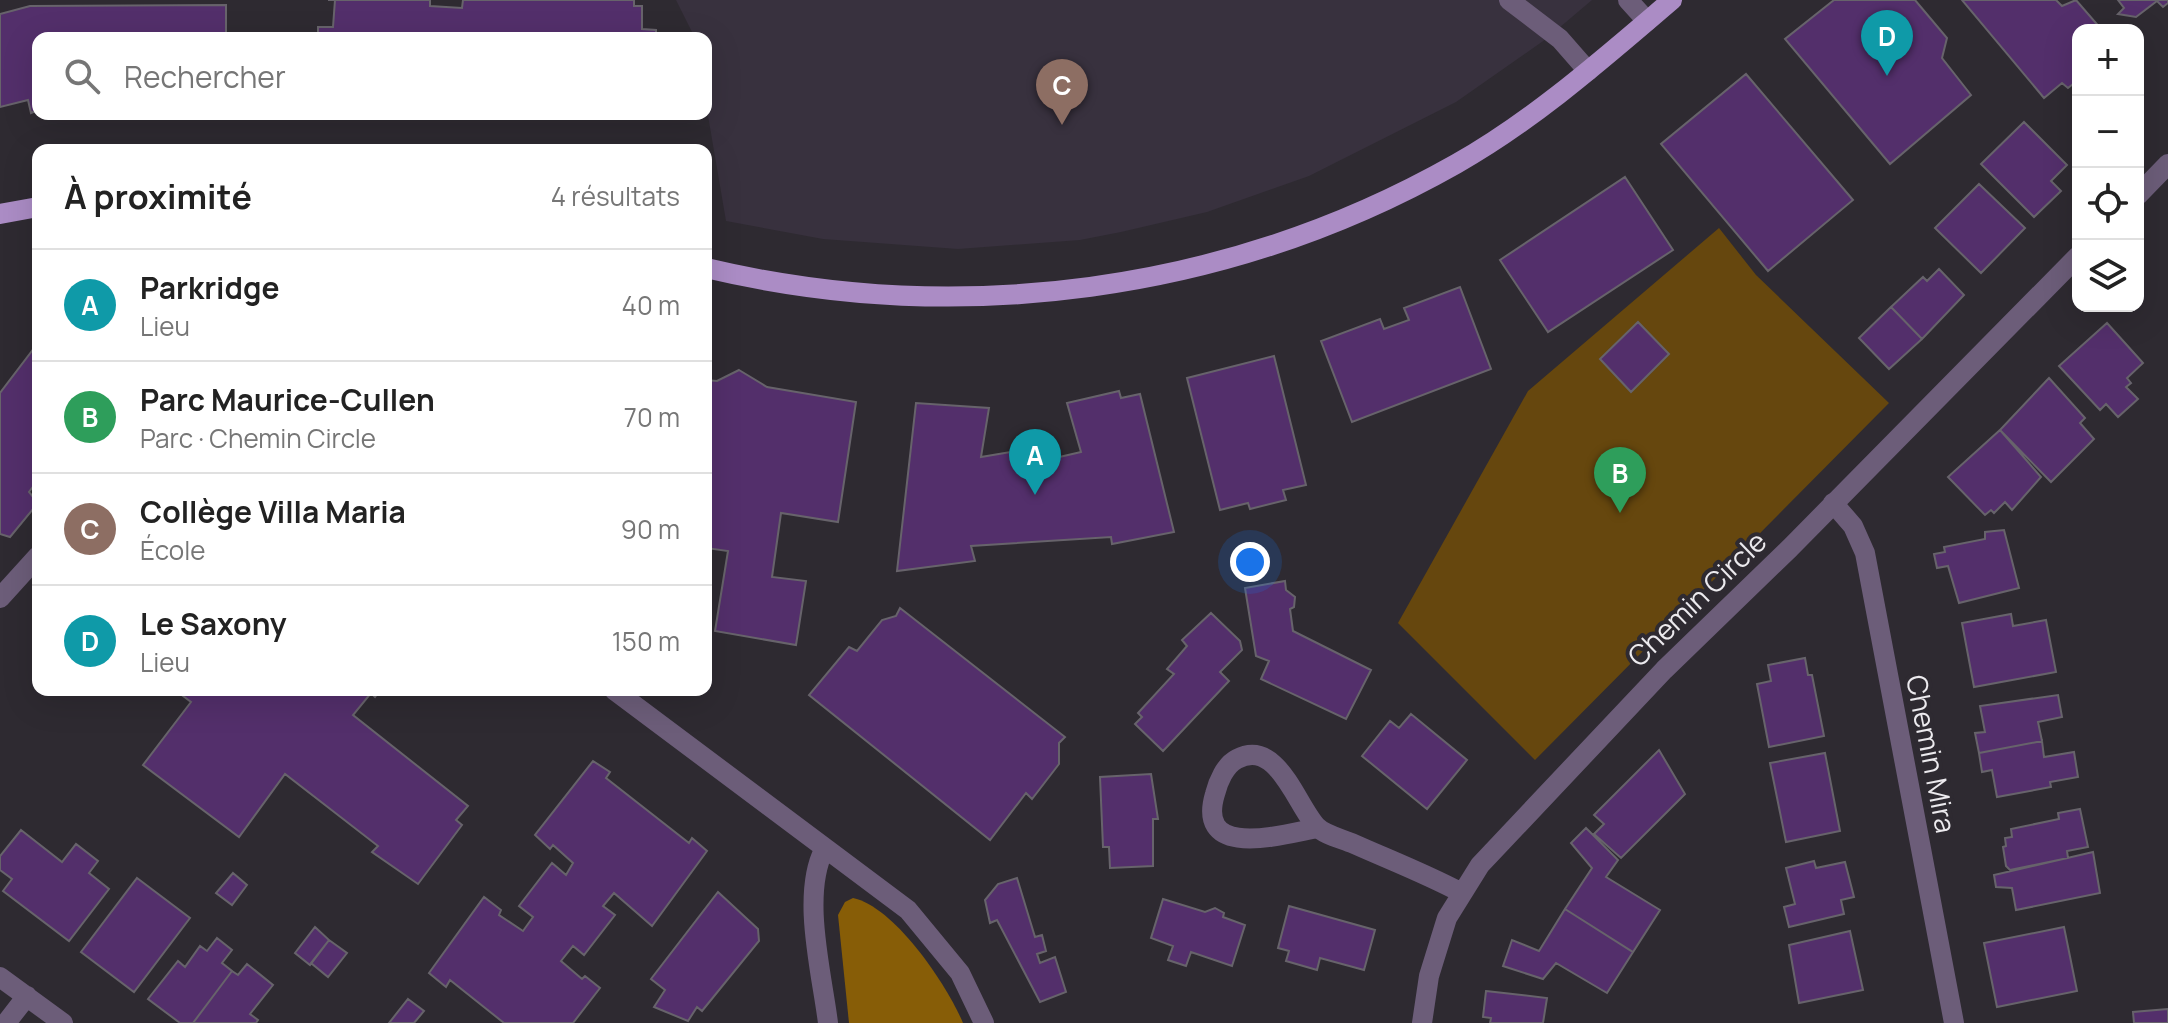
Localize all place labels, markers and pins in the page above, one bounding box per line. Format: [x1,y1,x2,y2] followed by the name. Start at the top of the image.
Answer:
[1861,10,1913,76] pin: D
[1036,59,1088,125] pin: C
[1009,429,1061,495] pin: A
[1594,447,1646,513] pin: B

